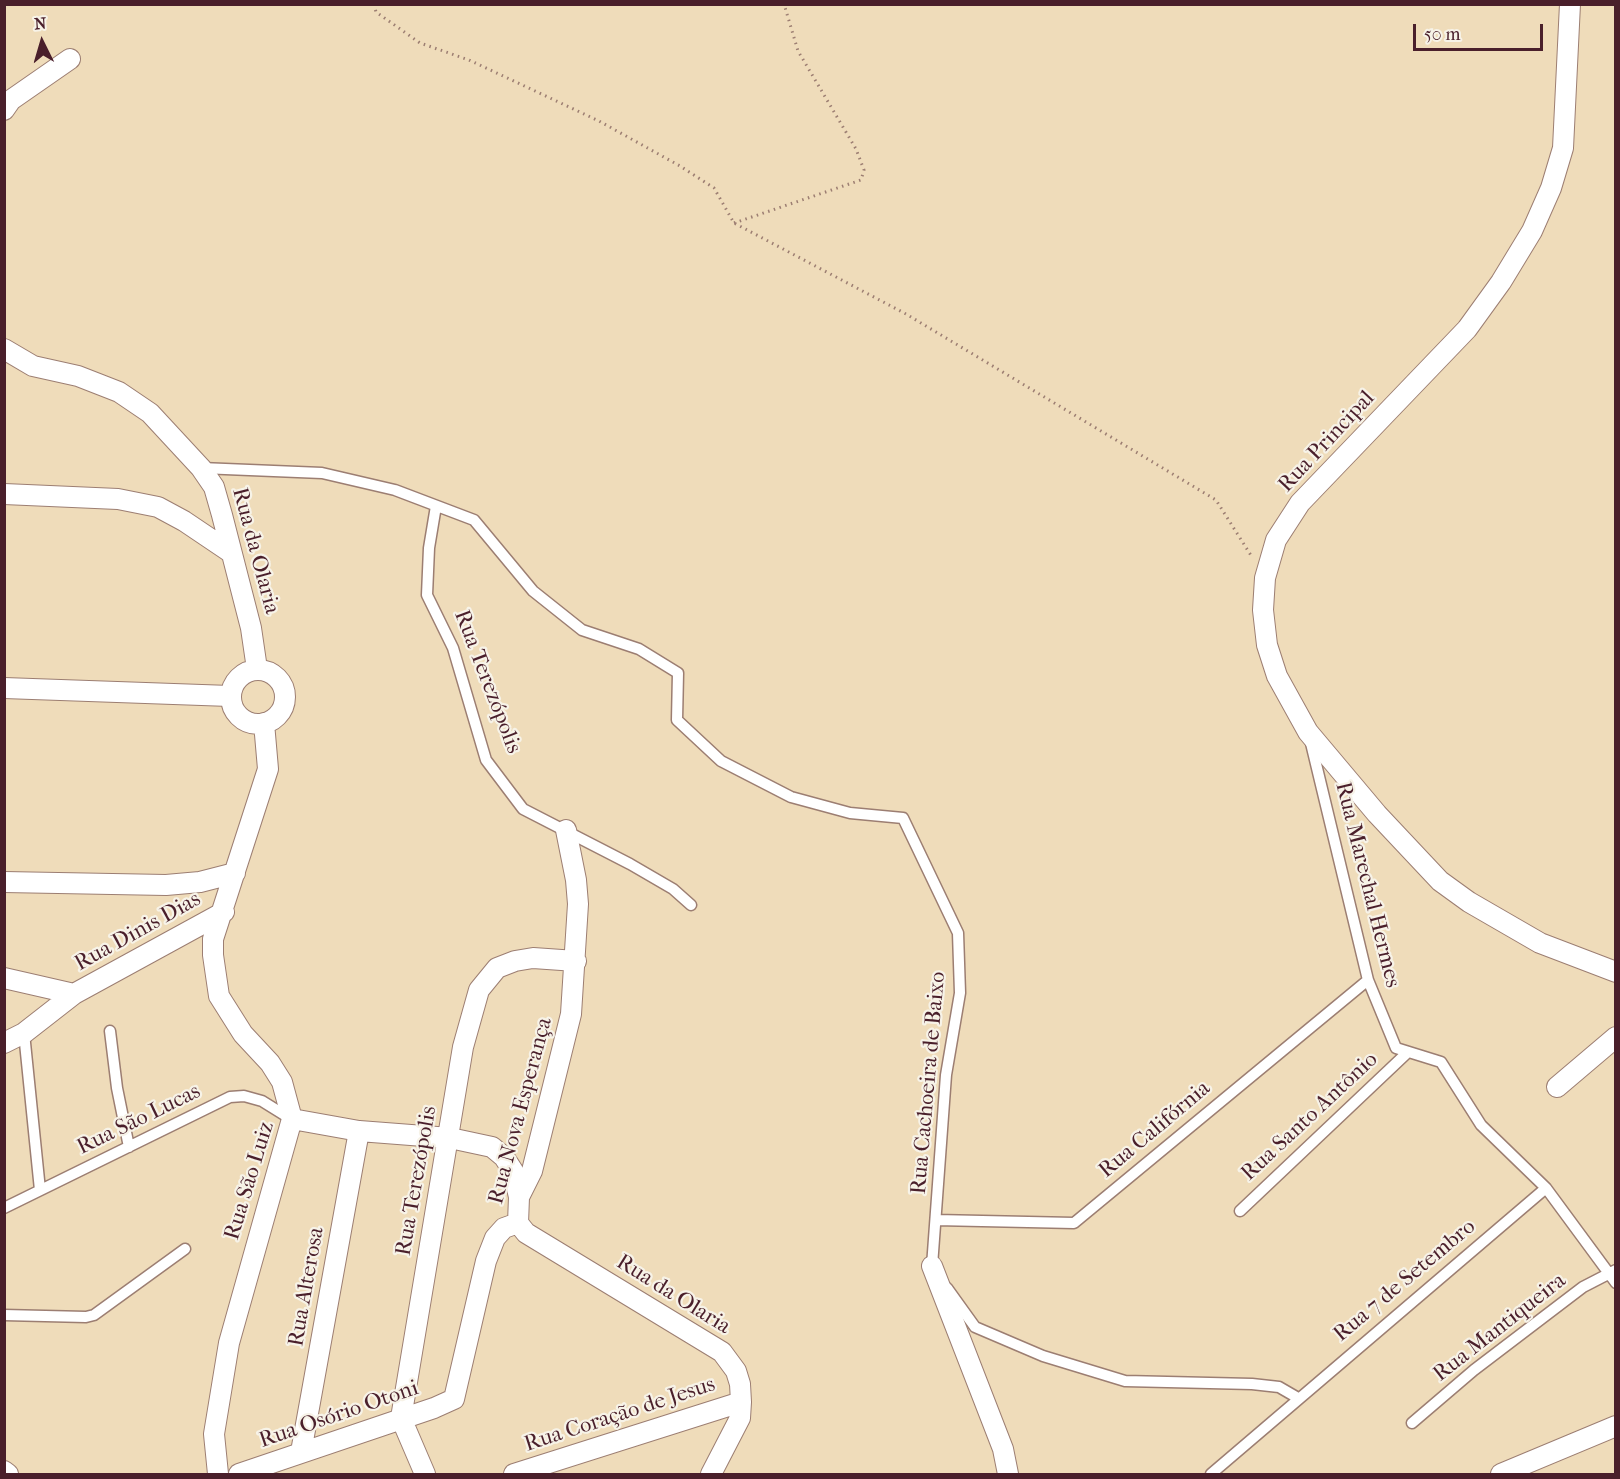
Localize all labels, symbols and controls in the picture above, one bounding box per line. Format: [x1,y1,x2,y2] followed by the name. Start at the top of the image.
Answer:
[12,12,72,72] north arrow
[1416,12,1546,50] scale bar
[34,14,47,34] text: N
[1424,24,1460,45] text: 50 m
[1273,386,1381,498] street label: Rua Principal
[225,485,285,617] street label: Rua da Olaria
[448,607,526,757] street label: Rua Terezópolis
[1329,779,1405,991] street label: Rua Marechal Hermes
[70,887,206,977] street label: Rua Dinis Dias
[906,971,952,1195] street label: Rua Cachoeira de Baixo
[483,1015,559,1207] street label: Rua Nova Esperança
[1236,1047,1384,1187] street label: Rua Santo Antônio
[1094,1076,1216,1184] street label: Rua Califórnia
[73,1079,205,1161] street label: Rua São Lucas
[391,1104,443,1258] street label: Rua Terezópolis
[220,1119,280,1243] street label: Rua São Luiz
[1329,1214,1481,1348] street label: Rua 7 de Setembro
[284,1225,330,1349] street label: Rua Alterosa
[611,1249,735,1341] street label: Rua da Olaria
[1429,1268,1571,1388] street label: Rua Mantiqueira
[521,1372,719,1458] street label: Rua Coração de Jesus
[256,1375,422,1455] street label: Rua Osório Otoni

